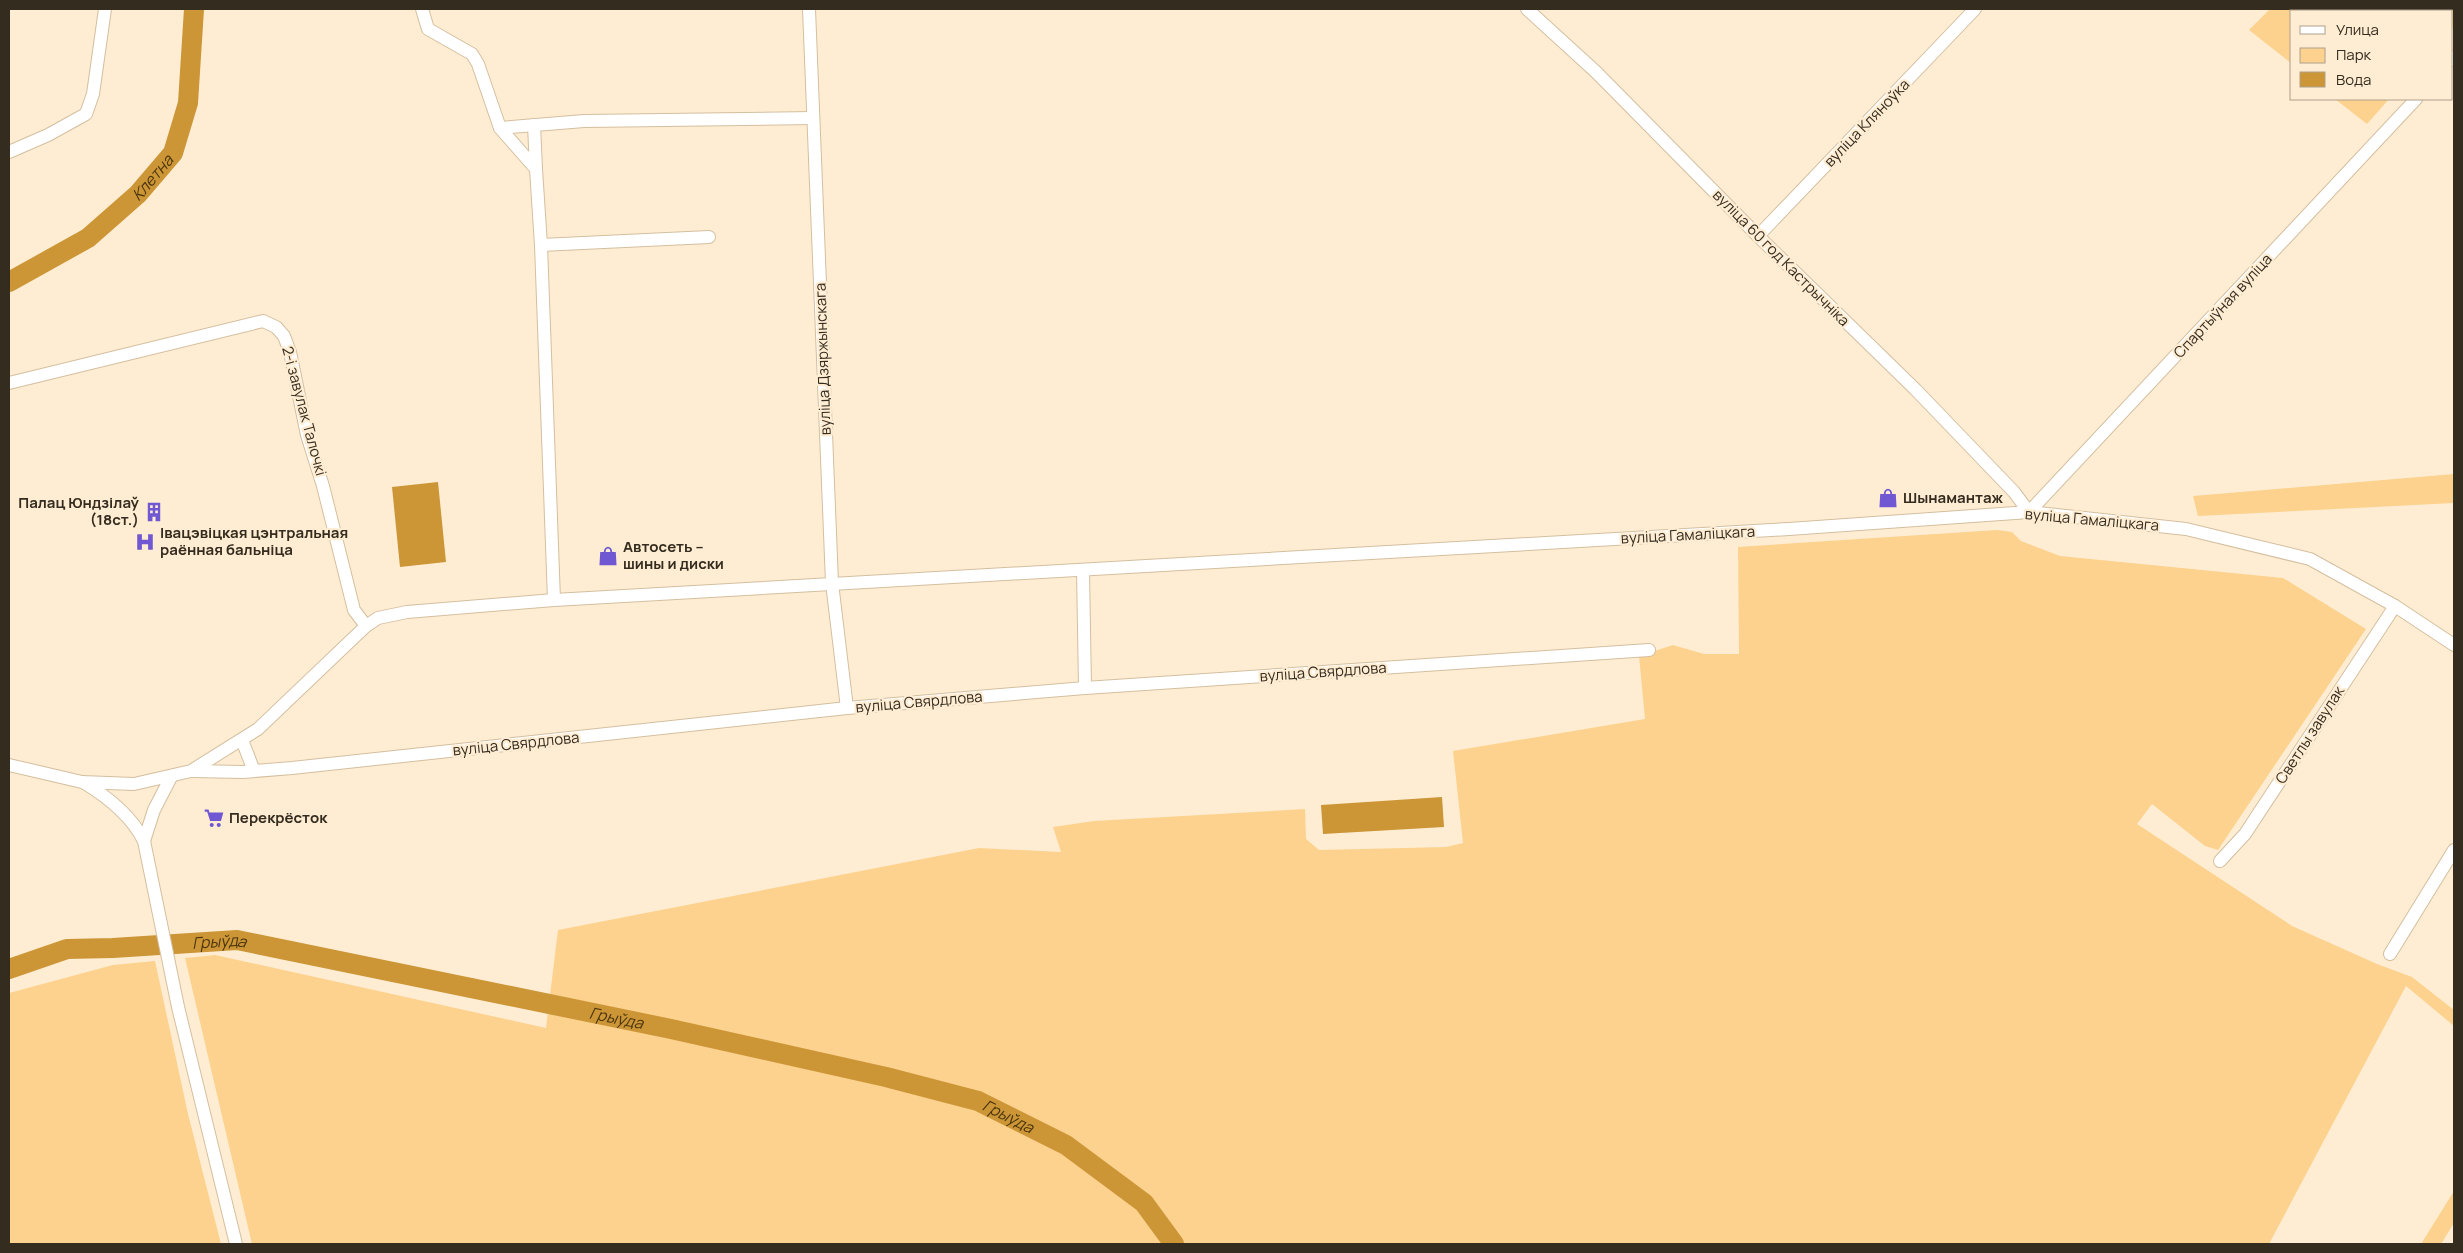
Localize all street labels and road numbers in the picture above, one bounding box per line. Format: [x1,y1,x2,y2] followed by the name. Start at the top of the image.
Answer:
[1819,74,1914,171] street label: вуліца Кляноўка
[1708,185,1854,331] street label: вуліца 60 год Кастрычніка
[2169,249,2277,363] street label: Спартыўная вуліца
[809,283,836,436] street label: вуліца Дзяржынскага
[277,344,332,478] street label: 2-і завулак Талочкі
[2024,503,2160,536] street label: вуліца Гамаліцкага
[1620,520,1756,549] street label: вуліца Гамаліцкага
[1259,657,1387,686] street label: вуліца Свярдлова
[2270,681,2349,788] street label: Светлы завулак
[855,686,983,718] street label: вуліца Свярдлова
[452,726,580,761] street label: вуліца Свярдлова

